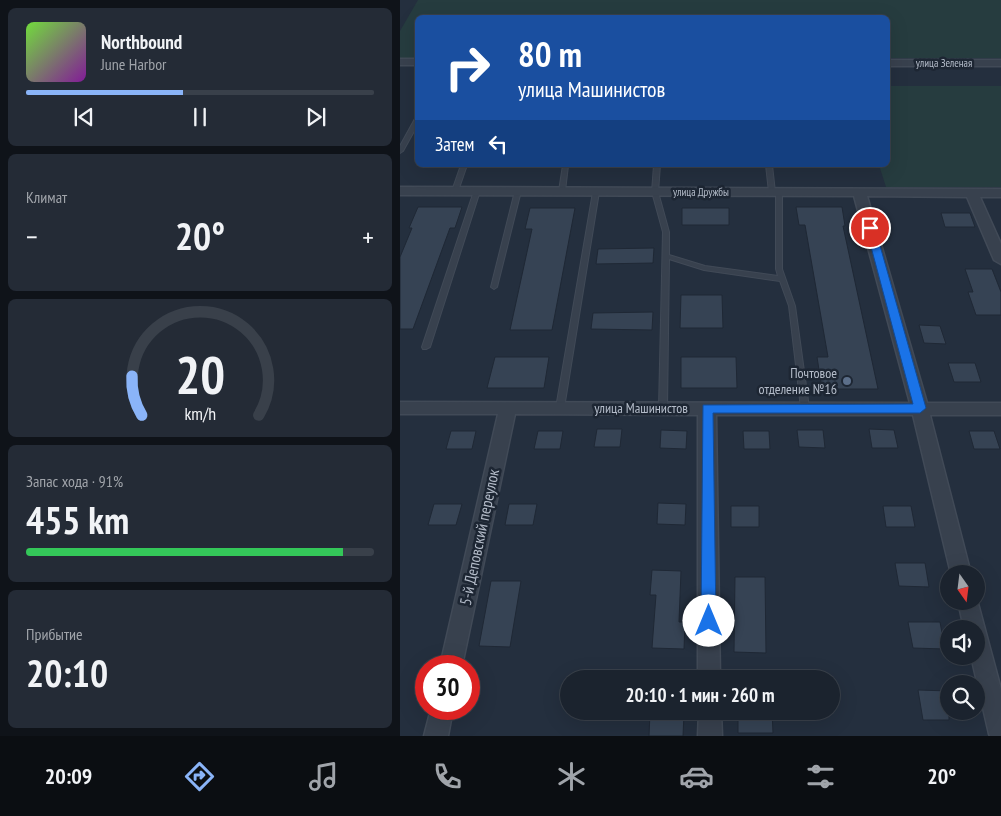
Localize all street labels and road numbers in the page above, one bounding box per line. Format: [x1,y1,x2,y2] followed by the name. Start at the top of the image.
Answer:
[916,56,972,70] street label: улица Зеленая
[673,185,729,199] street label: улица Дружбы
[594,399,688,417] street label: улица Машинистов
[455,466,503,607] street label: 5-й Деповский переулок

